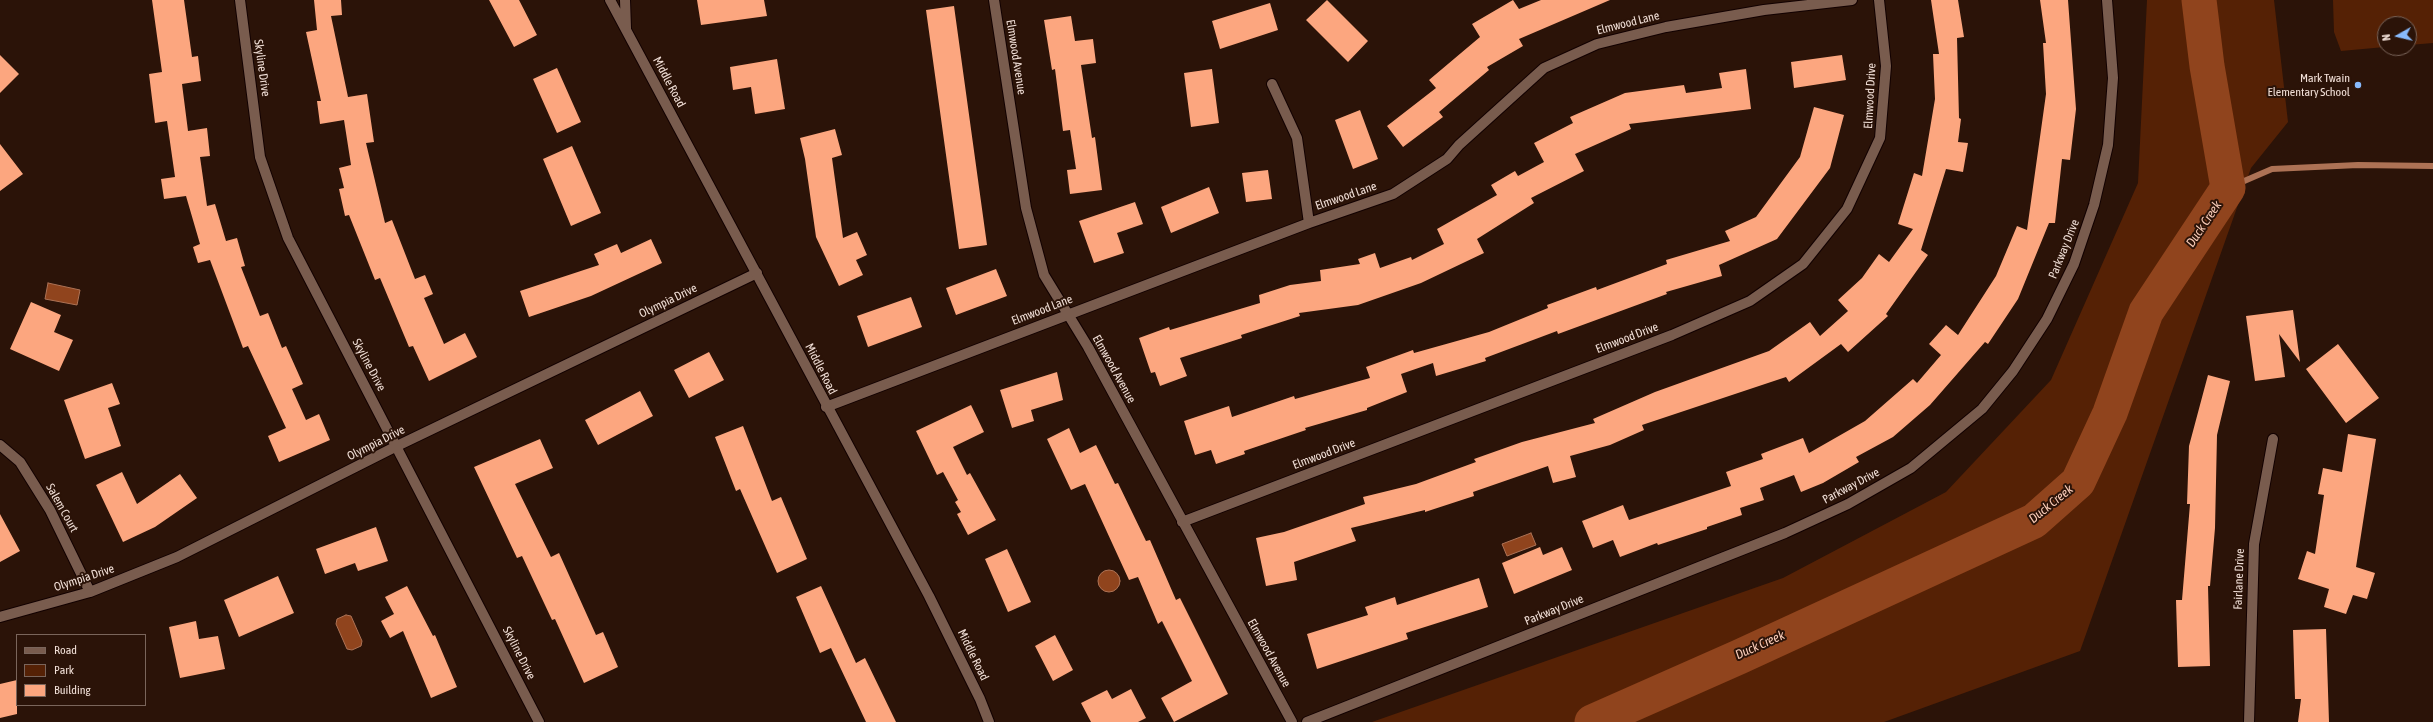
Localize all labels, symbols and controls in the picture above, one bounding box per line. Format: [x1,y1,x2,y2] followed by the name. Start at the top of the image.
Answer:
[1595,8,1661,38] street label: Elmwood Lane
[2377,16,2417,56] north arrow
[1003,18,1029,96] street label: Elmwood Avenue
[2380,33,2393,42] text: N
[251,39,273,97] street label: Skyline Drive
[650,54,688,110] street label: Middle Road
[1861,63,1879,129] street label: Elmwood Drive
[2268,71,2350,99] place label: Mark Twain Elementary School
[2353,80,2363,90] marker: Mark Twain Elementary School
[1313,179,1379,213] street label: Elmwood Lane
[2183,198,2225,250] water label: Duck Creek
[2046,217,2082,281] street label: Parkway Drive
[637,281,699,321] street label: Olympia Drive
[1010,292,1074,328] street label: Elmwood Lane
[1594,319,1660,357] street label: Elmwood Drive
[1089,332,1139,406] street label: Elmwood Avenue
[349,336,389,394] street label: Skyline Drive
[802,341,840,397] street label: Middle Road
[345,422,407,464] street label: Olympia Drive
[1291,435,1357,473] street label: Elmwood Drive
[1820,465,1882,507] street label: Parkway Drive
[43,481,81,535] street label: Salem Court
[2026,481,2076,527] water label: Duck Creek
[2231,548,2247,610] street label: Fairlane Drive
[52,561,116,595] street label: Olympia Drive
[1522,592,1586,628] street label: Parkway Drive
[1244,616,1294,690] street label: Elmwood Avenue
[500,624,538,682] street label: Skyline Drive
[954,627,992,683] street label: Middle Road
[1733,627,1787,663] water label: Duck Creek
[16,634,146,706] legend
[54,643,77,657] text: Road
[54,663,74,677] text: Park
[54,683,91,697] text: Building

